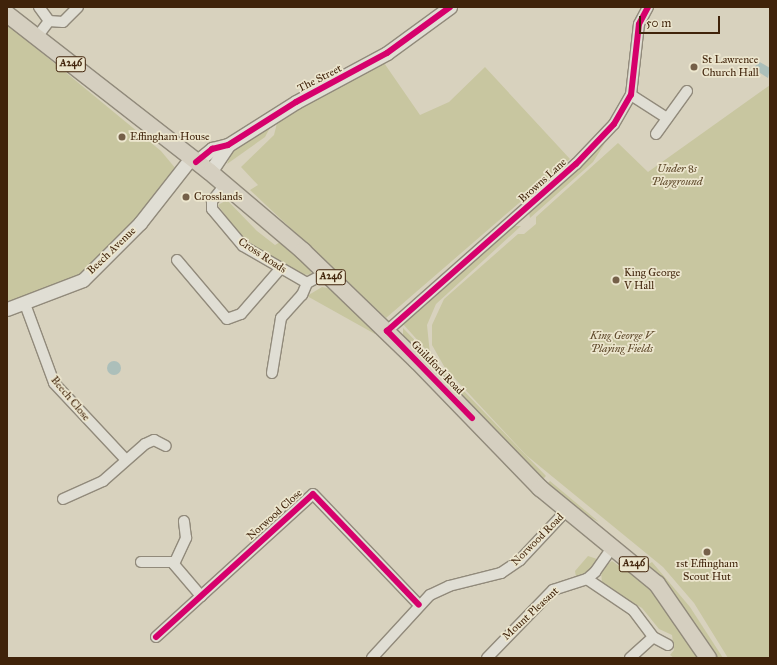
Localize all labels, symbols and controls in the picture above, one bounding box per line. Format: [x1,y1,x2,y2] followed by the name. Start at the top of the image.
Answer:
[641,8,722,34] scale bar
[646,16,671,30] text: 50 m
[702,54,759,80] place label: St Lawrence Church Hall
[55,56,87,72] road number: A246
[296,62,344,96] street label: The Street
[689,62,699,72] marker: St Lawrence Church Hall
[130,130,210,144] place label: Effingham House
[117,132,127,142] marker: Effingham House
[516,156,570,206] street label: Browns Lane
[652,163,702,189] park label: Under 8s Playground
[194,190,242,204] place label: Crosslands
[181,192,191,202] marker: Crosslands
[85,225,139,277] street label: Beech Avenue
[235,235,289,277] street label: Cross Roads
[624,267,680,293] place label: King George V Hall
[315,269,347,285] road number: A246
[611,275,621,285] marker: King George V Hall
[590,330,654,356] park label: King George V Playing Fields
[408,338,466,398] street label: Guildford Road
[48,374,92,424] street label: Beech Close
[245,487,305,543] street label: Norwood Close
[509,511,567,569] street label: Norwood Road
[702,547,712,557] marker: 1st Effingham Scout Hut
[618,556,650,572] road number: A246
[676,558,738,584] place label: 1st Effingham Scout Hut
[500,585,562,643] street label: Mount Pleasant

